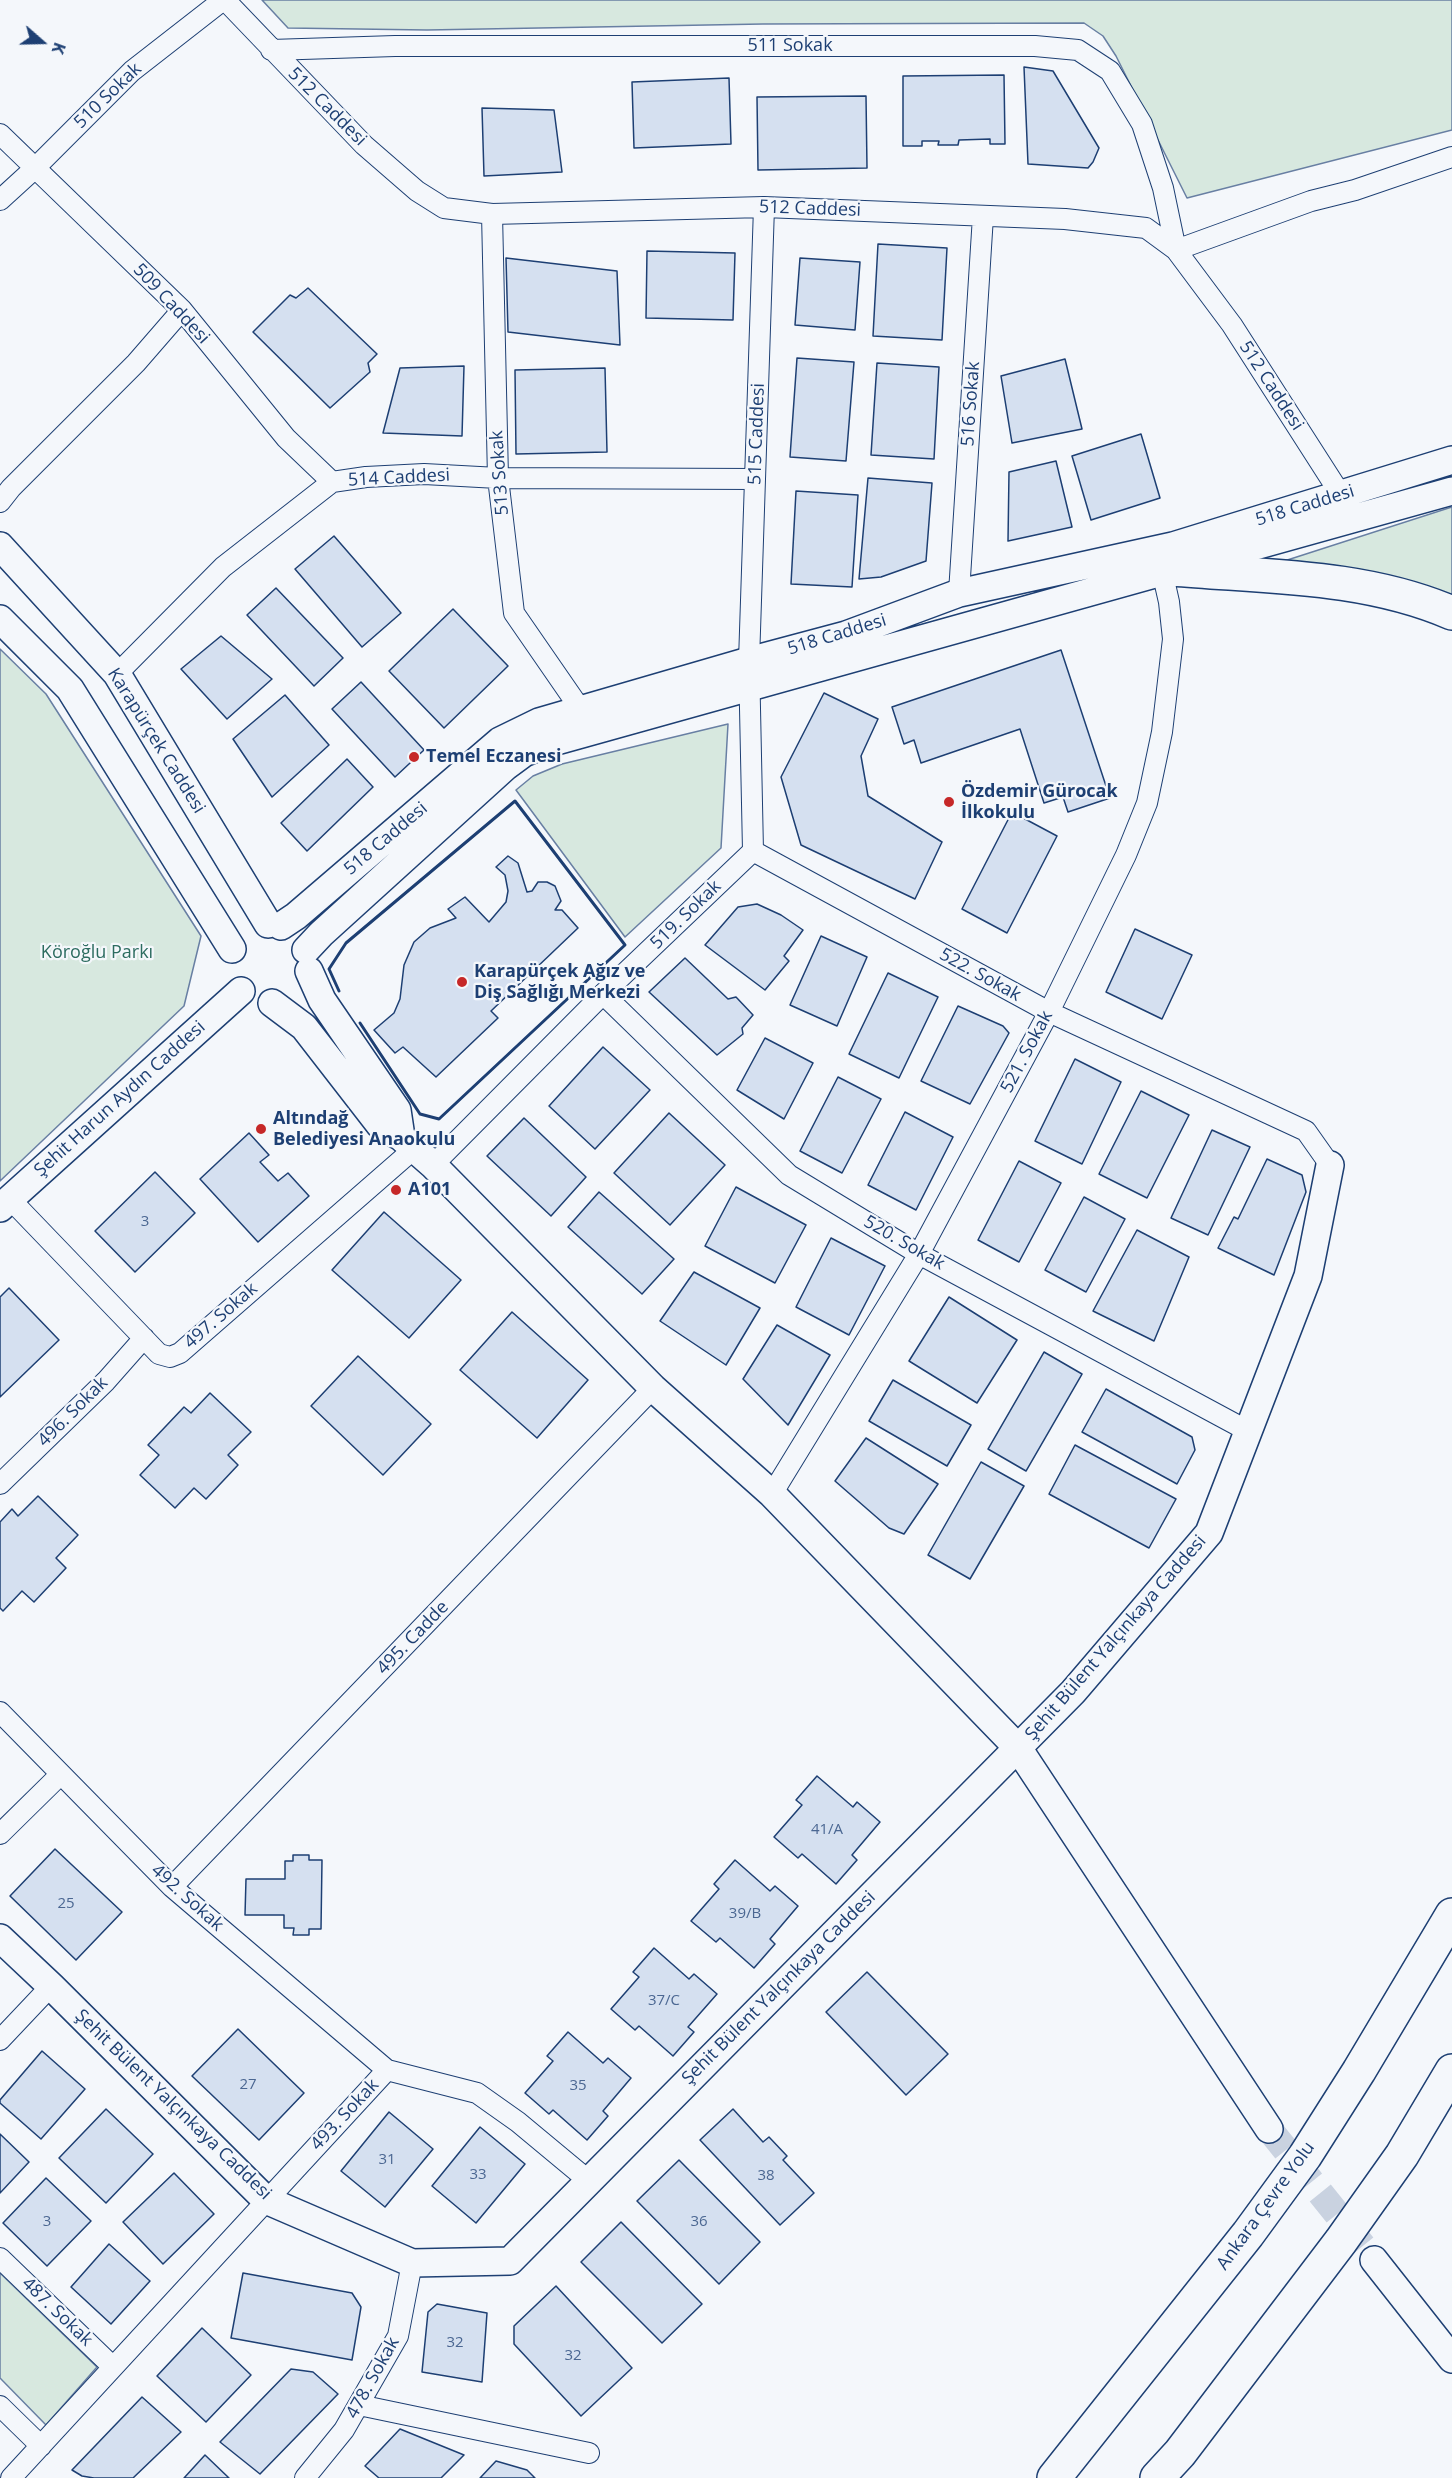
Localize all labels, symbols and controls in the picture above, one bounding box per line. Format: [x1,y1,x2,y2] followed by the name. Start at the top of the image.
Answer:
[12,12,72,72] north arrow
[747,35,833,57] street label: 511 Sokak
[47,39,71,57] text: K
[70,59,146,133] street label: 510 Sokak
[283,63,371,151] street label: 512 Caddesi
[759,196,861,222] street label: 512 Caddesi
[128,259,214,349] street label: 509 Caddesi
[1234,337,1308,435] street label: 512 Caddesi
[957,361,985,447] street label: 516 Sokak
[744,383,770,485] street label: 515 Caddesi
[486,430,514,516] street label: 513 Sokak
[347,465,451,491] street label: 514 Caddesi
[1253,481,1357,531] street label: 518 Caddesi
[785,610,889,660] street label: 518 Caddesi
[103,664,209,818] street label: Karapürçek Caddesi
[426,746,561,768] place label: Temel Eczanesi
[407,750,421,764] marker: Temel Eczanesi
[961,781,1118,824] place label: Özdemir Gürocak İlkokulu
[942,795,956,809] marker: Özdemir Gürocak İlkokulu
[340,798,432,880] street label: 518 Caddesi
[646,876,726,954] street label: 519. Sokak
[41,942,153,964] park label: Köroğlu Parkı
[935,944,1025,1006] street label: 522. Sokak
[474,961,645,1004] place label: Karapürçek Ağız ve Diş Sağlığı Merkezi
[455,975,469,989] marker: Karapürçek Ağız ve Diş Sağlığı Merkezi
[996,1007,1058,1097] street label: 521. Sokak
[30,1017,210,1181] street label: Şehit Harun Aydın Caddesi
[273,1108,455,1150] place label: Altındağ Belediyesi Anaokulu
[254,1122,268,1136] marker: Altındağ Belediyesi Anaokulu
[408,1179,451,1201] place label: A101
[389,1183,403,1197] marker: A101
[860,1211,948,1275] street label: 520. Sokak
[141,1213,149,1231] house number: 3
[180,1278,262,1354] street label: 497. Sokak
[34,1373,112,1451] street label: 496. Sokak
[1021,1531,1211,1745] street label: Şehit Bülent Yalçınkaya Caddesi
[373,1597,453,1679] street label: 495. Cadde
[811,1821,843,1839] house number: 41/A
[146,1860,228,1936] street label: 492. Sokak
[678,1887,880,2089] street label: Şehit Bülent Yalçınkaya Caddesi
[57,1895,75,1913] house number: 25
[729,1905,761,1923] house number: 39/B
[648,1992,680,2010] house number: 37/C
[70,2005,276,2205] street label: Şehit Bülent Yalçınkaya Caddesi
[306,2075,384,2155] street label: 493. Sokak
[239,2076,257,2094] house number: 27
[569,2077,587,2095] house number: 35
[1212,2138,1320,2274] street label: Ankara Çevre Yolu
[378,2151,396,2169] house number: 31
[469,2166,487,2184] house number: 33
[757,2167,775,2185] house number: 38
[43,2213,51,2231] house number: 3
[690,2213,708,2231] house number: 36
[17,2273,97,2351] street label: 487. Sokak
[342,2333,404,2423] street label: 478. Sokak
[446,2334,464,2352] house number: 32
[564,2347,582,2365] house number: 32

